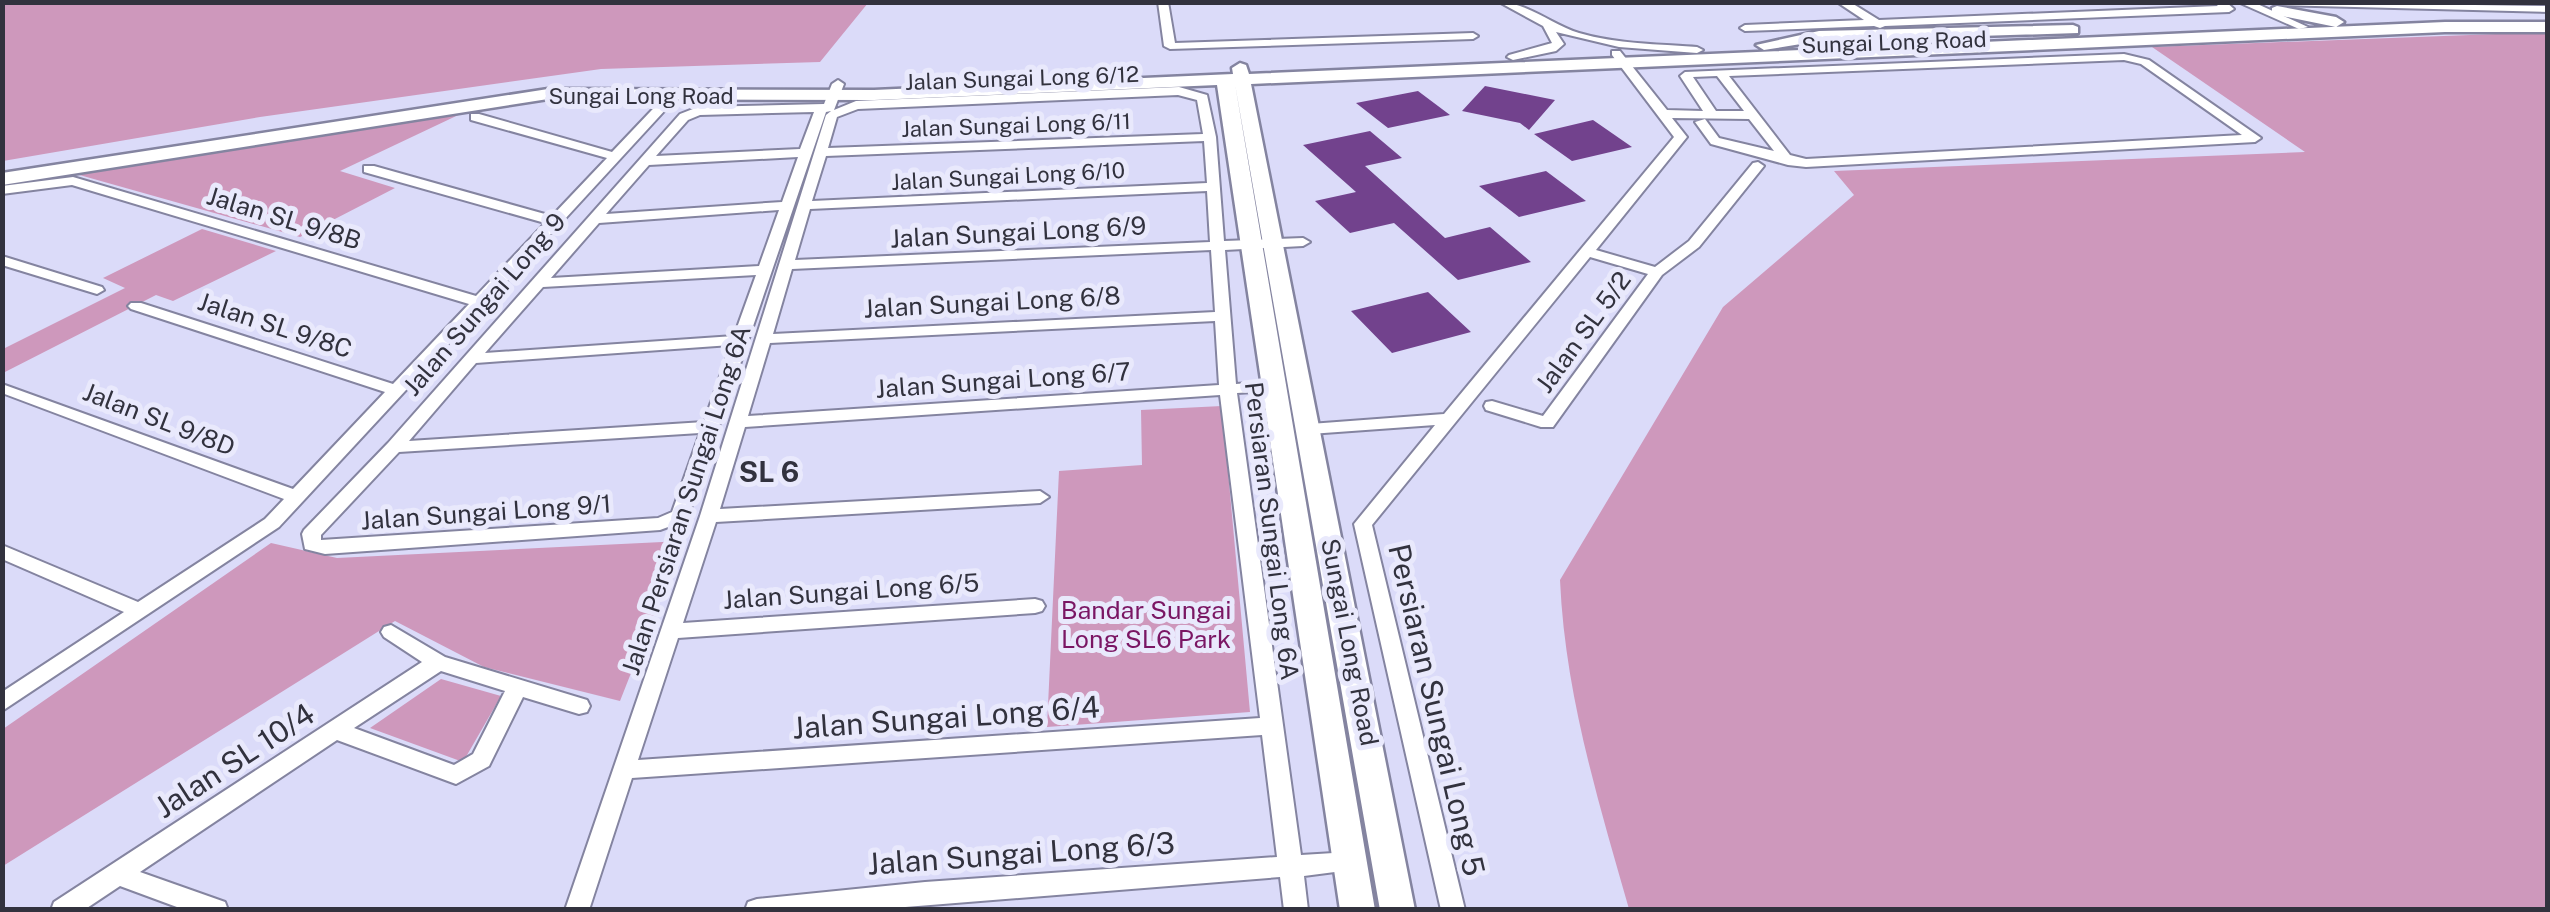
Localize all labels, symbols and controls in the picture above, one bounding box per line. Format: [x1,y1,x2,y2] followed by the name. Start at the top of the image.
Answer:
[1801,26,1987,58] street label: Sungai Long Road
[905,61,1139,95] street label: Jalan Sungai Long 6/12
[548,83,734,109] street label: Sungai Long Road
[901,108,1131,142] street label: Jalan Sungai Long 6/11
[890,157,1126,195] street label: Jalan Sungai Long 6/10
[203,180,365,256] street label: Jalan SL 9/8B
[397,207,571,401] street label: Jalan Sungai Long 9
[889,210,1147,254] street label: Jalan Sungai Long 6/9
[1529,266,1637,398] street label: Jalan SL 5/2
[863,280,1121,324] street label: Jalan Sungai Long 6/8
[194,286,356,364] street label: Jalan SL 9/8C
[615,321,757,679] street label: Jalan Persiaran Sungai Long 6A
[874,356,1132,404] street label: Jalan Sungai Long 6/7
[79,376,239,462] street label: Jalan SL 9/8D
[1239,380,1305,682] street label: Persiaran Sungai Long 6A
[739,455,799,488] district label: SL 6
[360,488,612,536] street label: Jalan Sungai Long 9/1
[1315,536,1385,748] street label: Sungai Long Road
[1381,540,1493,879] street label: Persiaran Sungai Long 5
[722,567,980,615] street label: Jalan Sungai Long 6/5
[1061,595,1231,654] park label: Bandar Sungai Long SL6 Park
[791,688,1101,746] street label: Jalan Sungai Long 6/4
[148,695,321,825] street label: Jalan SL 10/4
[866,824,1176,882] street label: Jalan Sungai Long 6/3

